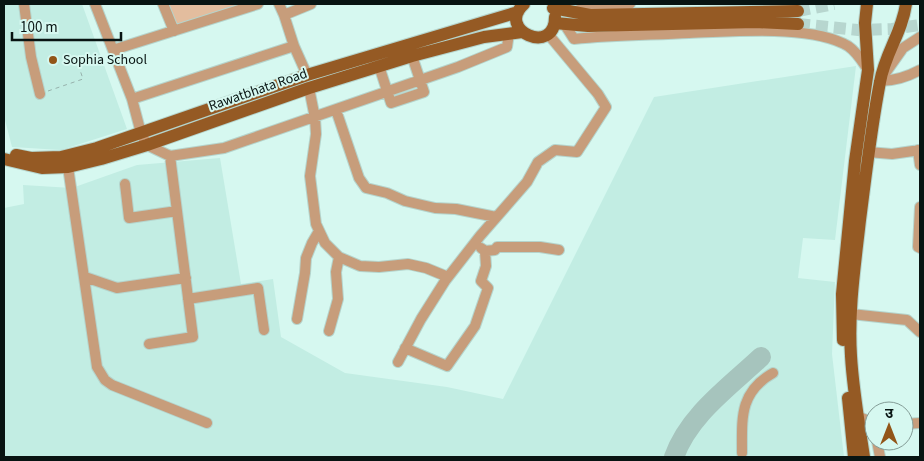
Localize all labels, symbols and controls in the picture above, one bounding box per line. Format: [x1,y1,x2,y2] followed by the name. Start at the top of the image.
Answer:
[12,10,121,42] scale bar
[20,17,58,38] text: 100 m
[63,50,147,70] place label: Sophia School
[47,54,59,66] marker: Sophia School
[206,64,310,116] street label: Rawatbhata Road
[864,401,914,451] north arrow
[885,404,894,424] text: उ

